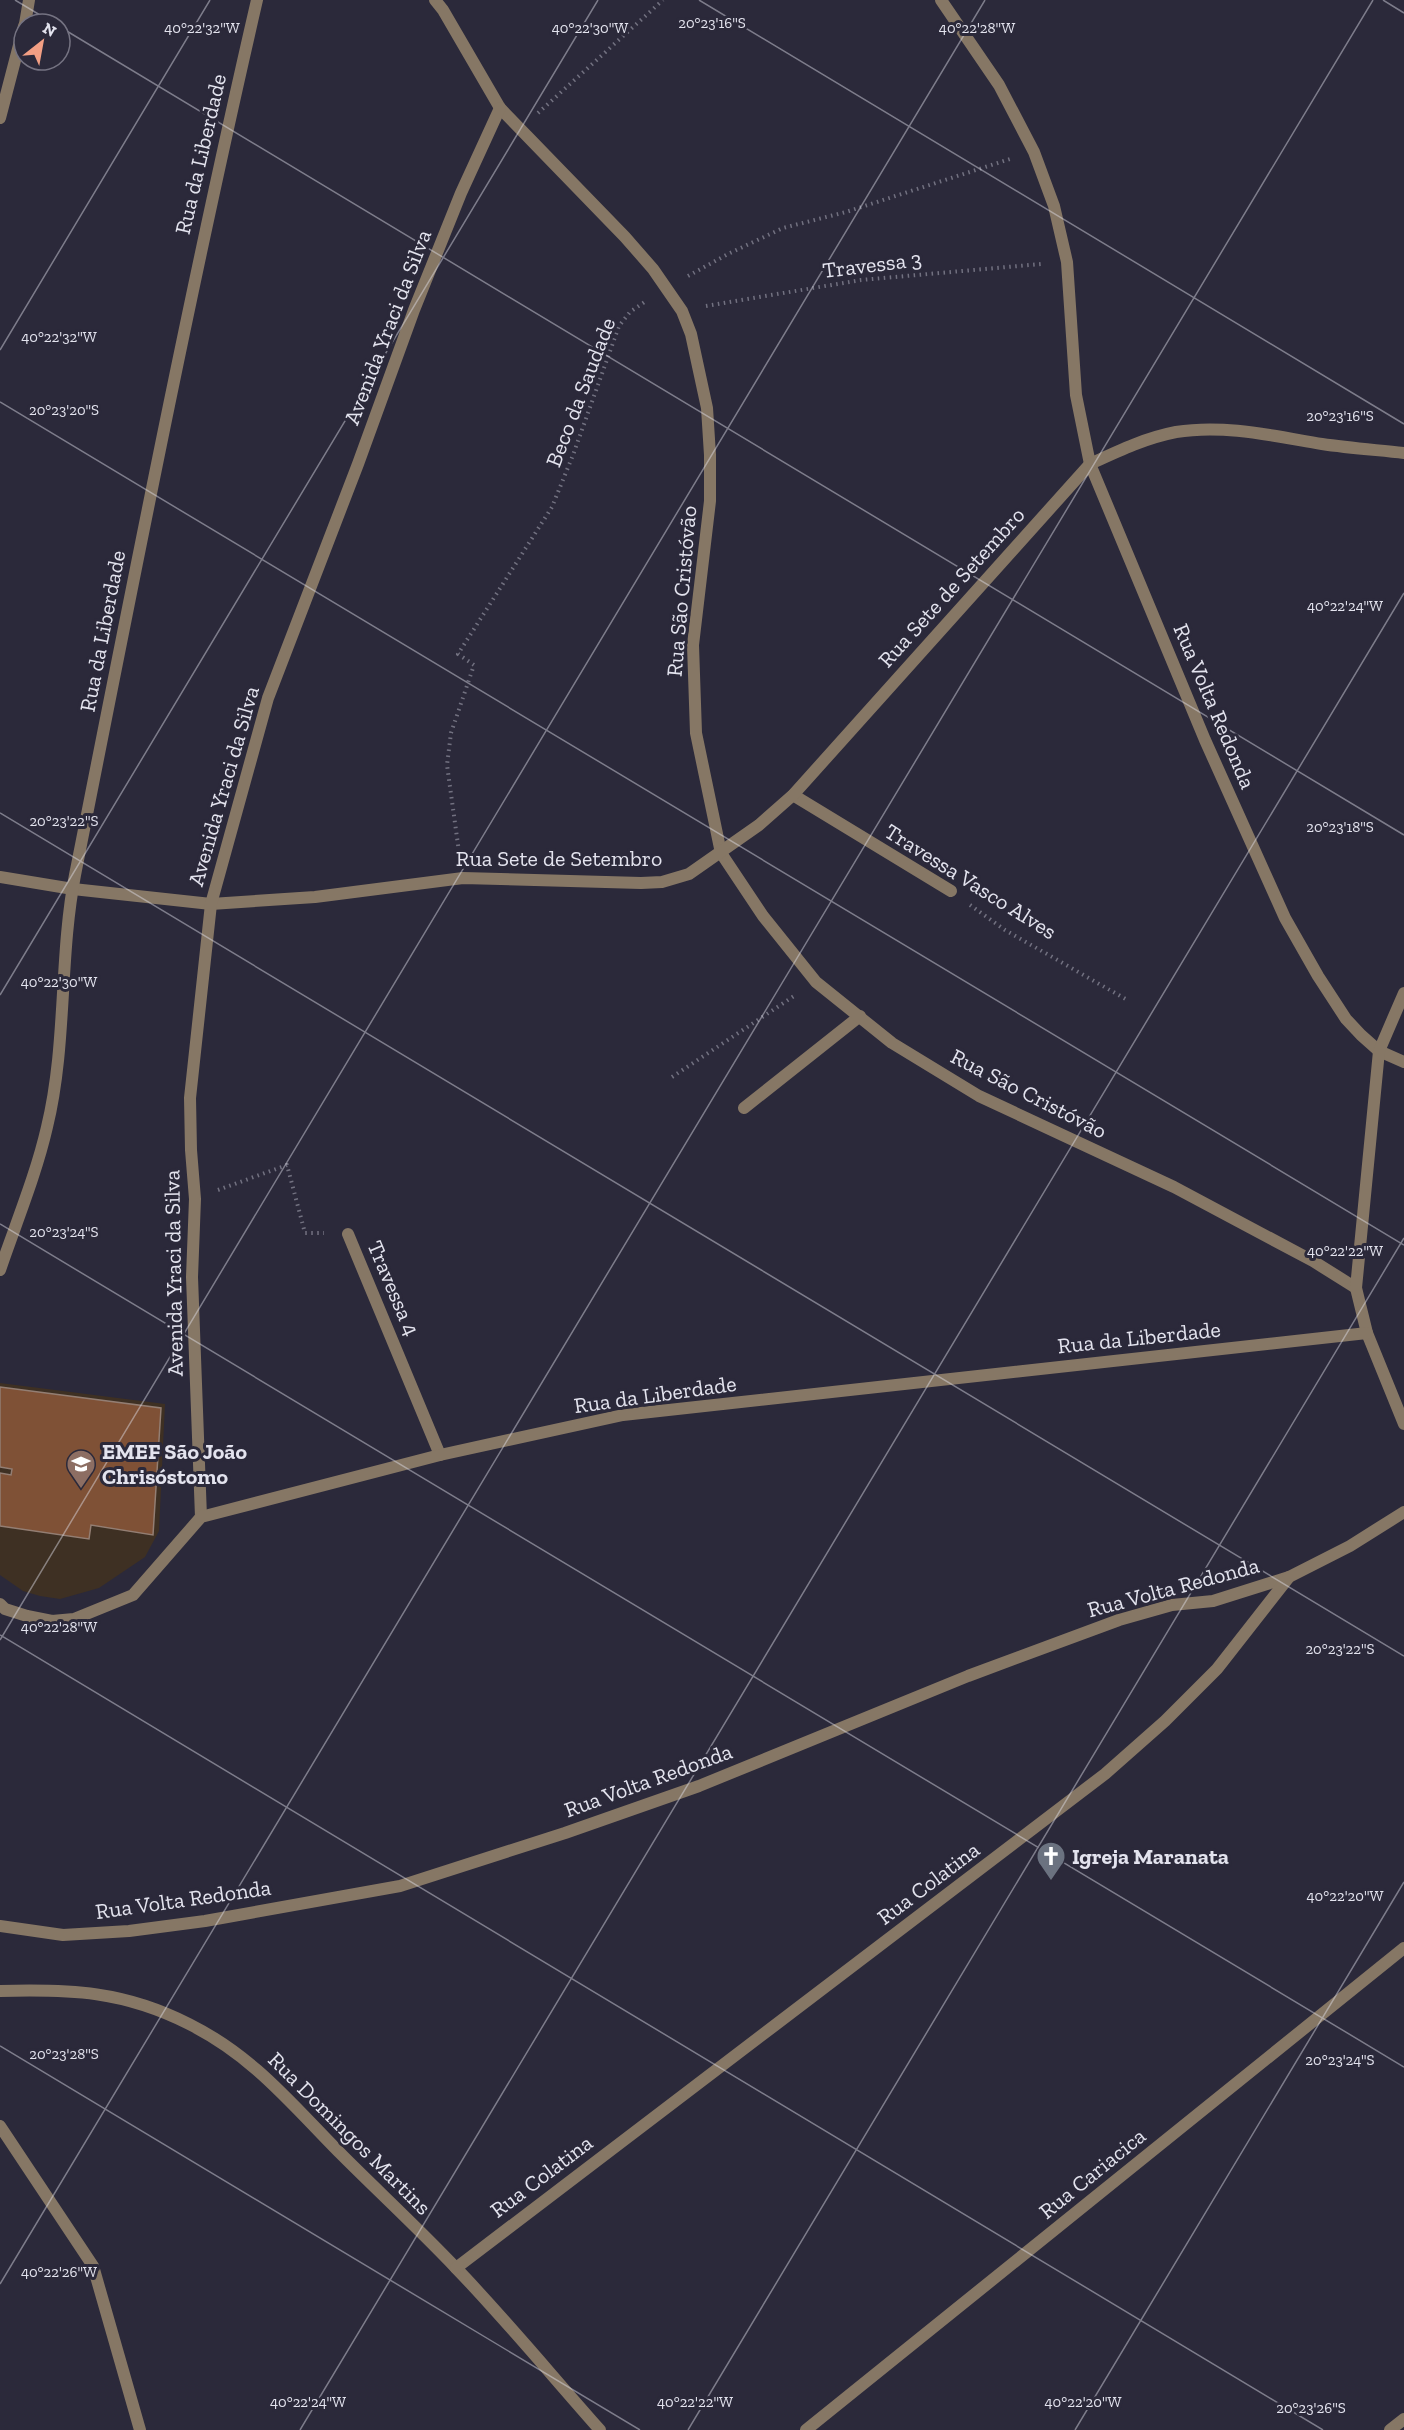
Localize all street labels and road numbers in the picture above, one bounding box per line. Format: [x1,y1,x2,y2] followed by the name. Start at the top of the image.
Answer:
[169,71,232,237] street label: Rua da Liberdade
[338,226,437,428] street label: Avenida Yraci da Silva
[821,245,923,284] street label: Travessa 3
[540,314,621,471] street label: Beco da Saudade
[872,502,1030,673] street label: Rua Sete de Setembro
[661,504,702,678] street label: Rua São Cristóvão
[74,548,131,714] street label: Rua da Liberdade
[1168,620,1262,793] street label: Rua Volta Redonda
[182,683,265,889] street label: Avenida Yraci da Silva
[880,818,1062,945] street label: Travessa Vasco Alves
[456,845,662,872] street label: Rua Sete de Setembro
[946,1042,1111,1144] street label: Rua São Cristóvão
[158,1169,189,1377] street label: Avenida Yraci da Silva
[361,1237,426,1340] street label: Travessa 4
[1056,1316,1222,1359] street label: Rua da Liberdade
[572,1370,738,1419] street label: Rua da Liberdade
[1084,1551,1262,1623] street label: Rua Volta Redonda
[560,1737,736,1823] street label: Rua Volta Redonda
[872,1836,985,1931] street label: Rua Colatina
[94,1874,273,1925] street label: Rua Volta Redonda
[262,2046,437,2221] street label: Rua Domingos Martins
[1033,2122,1151,2225] street label: Rua Cariacica
[485,2129,598,2224] street label: Rua Colatina

